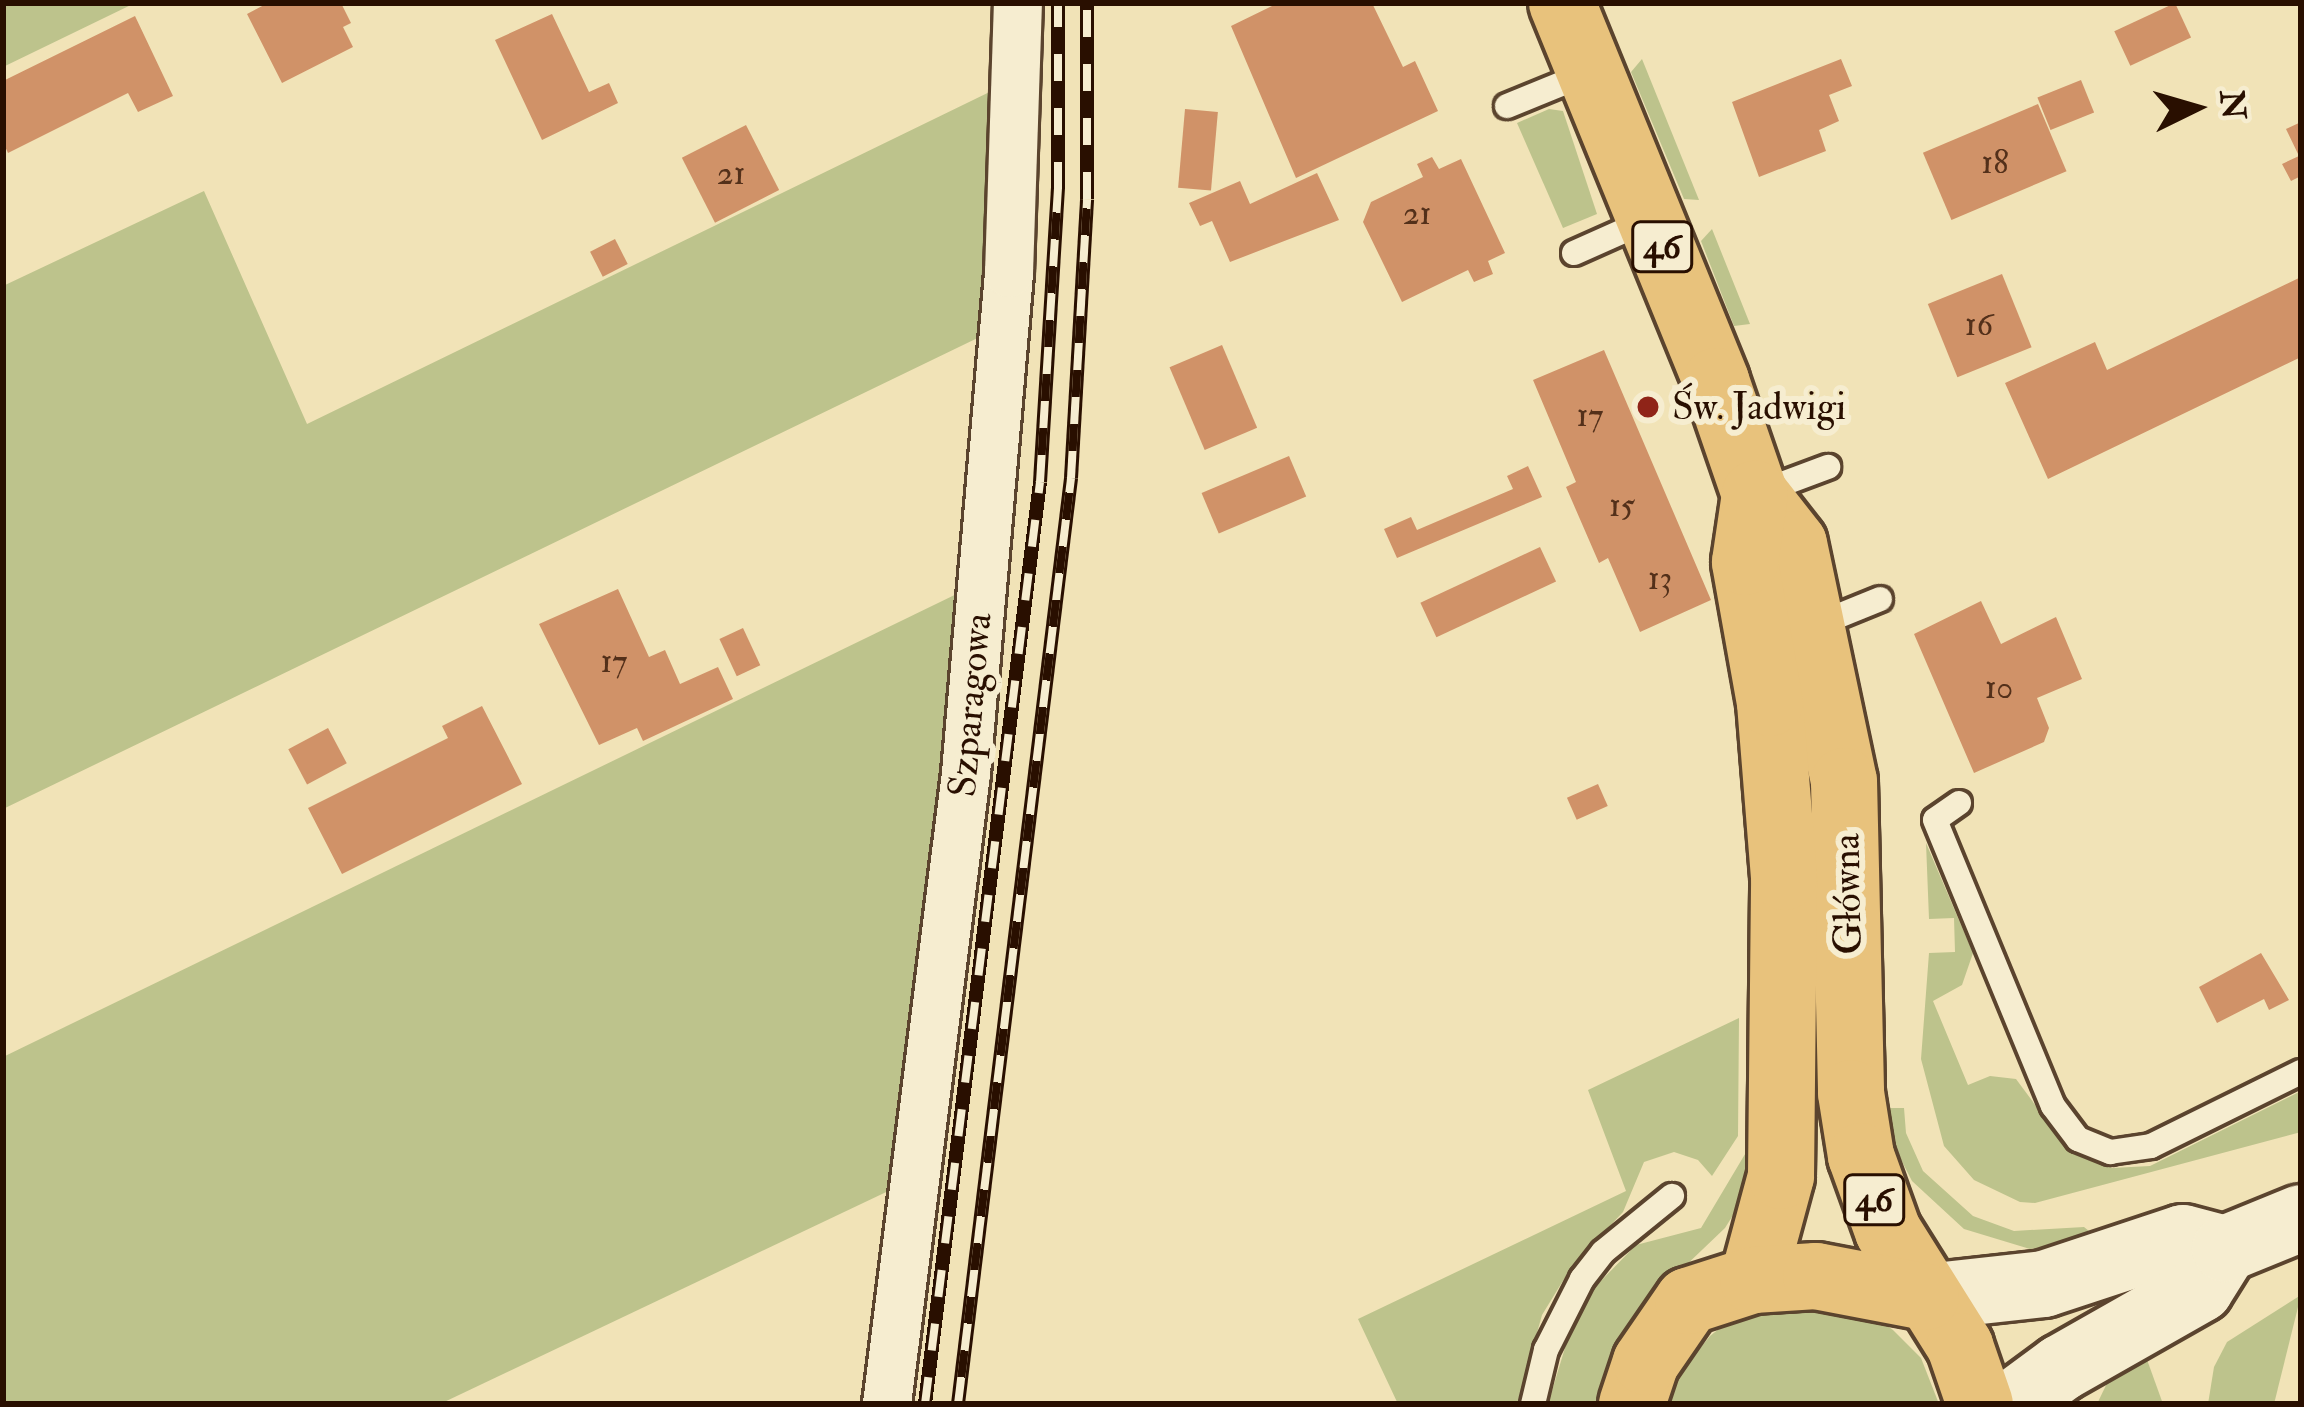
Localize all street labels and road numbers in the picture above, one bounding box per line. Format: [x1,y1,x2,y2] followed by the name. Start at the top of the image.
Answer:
[1629,217,1695,277] road number: 46
[940,611,1002,799] street label: Szparagowa
[1824,833,1872,955] street label: Główna
[1841,1170,1907,1230] road number: 46

